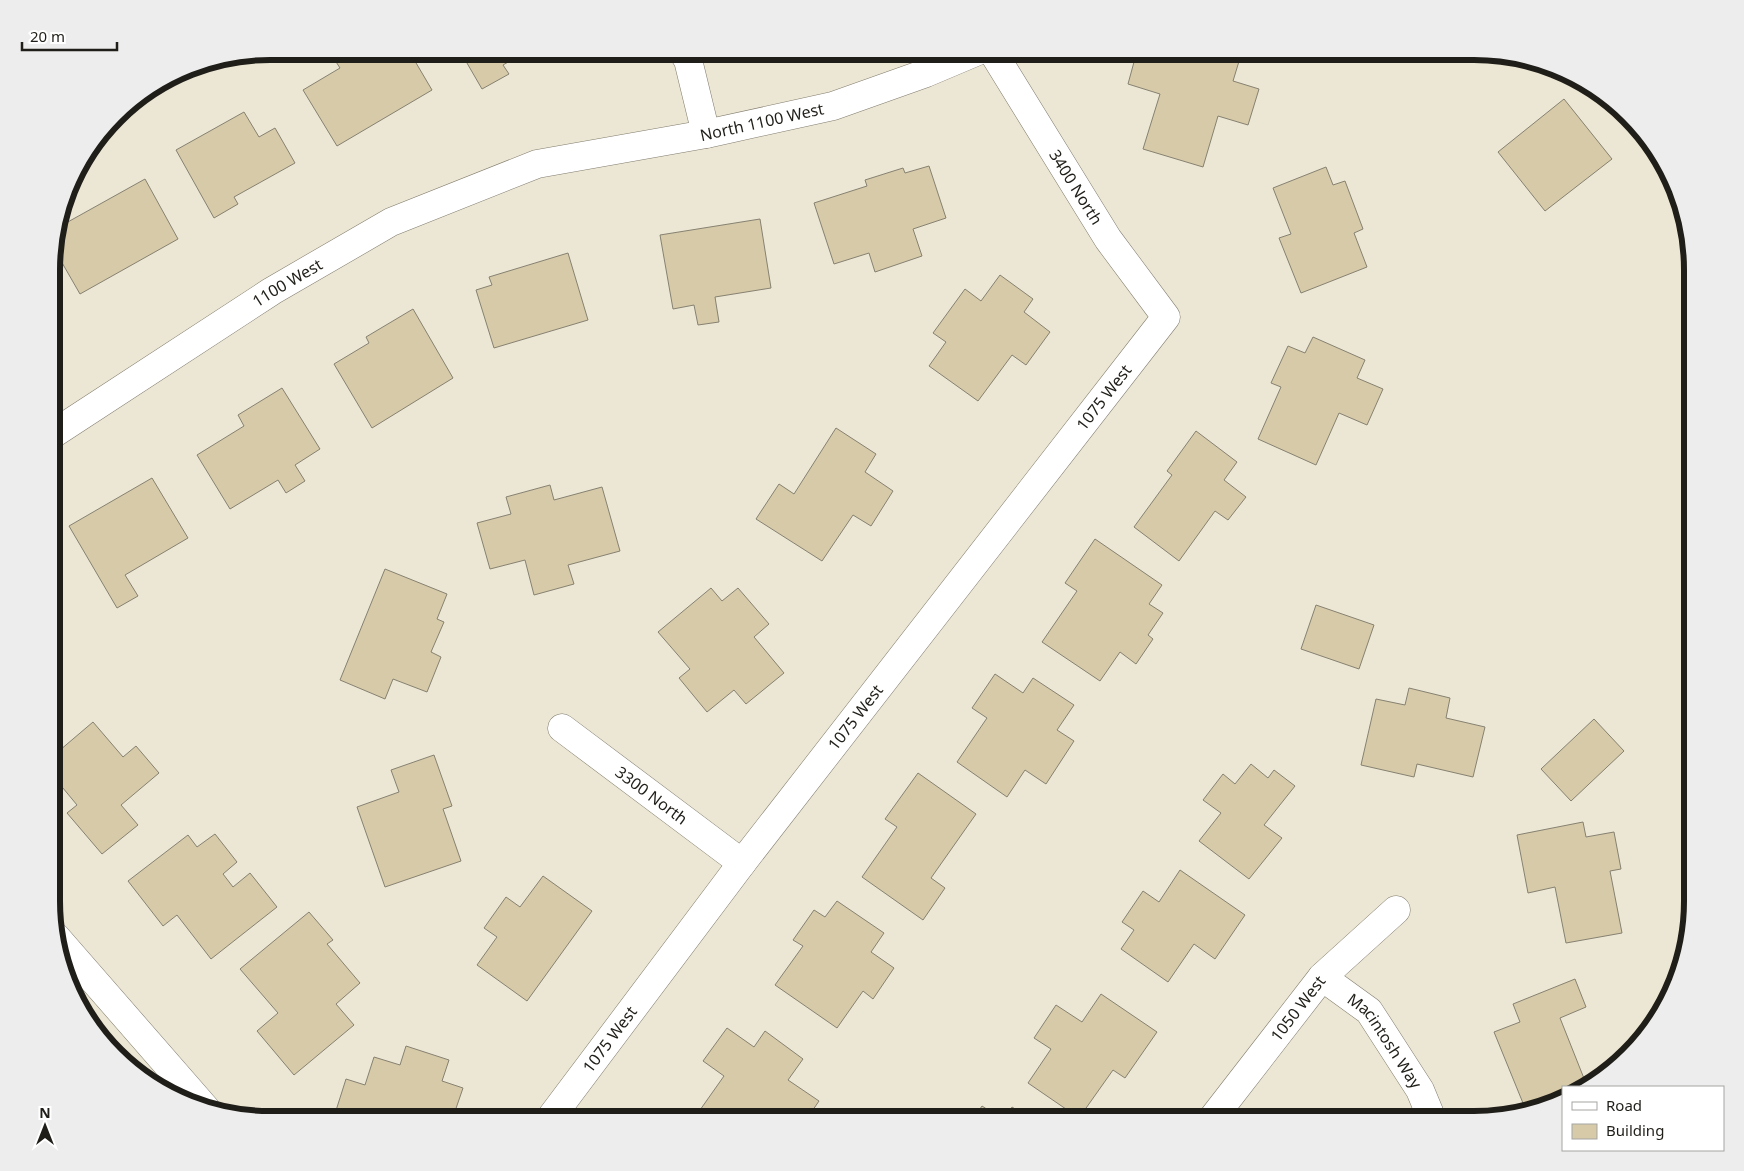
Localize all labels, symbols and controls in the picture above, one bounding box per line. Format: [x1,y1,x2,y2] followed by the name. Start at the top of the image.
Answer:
[22,20,118,52] scale bar
[30,26,65,46] text: 20 m
[698,97,826,146] street label: North 1100 West
[1044,145,1108,229] street label: 3400 North
[248,253,326,312] street label: 1100 West
[1071,360,1136,435] street label: 1075 West
[823,680,888,755] street label: 1075 West
[611,761,692,829] street label: 3300 North
[1265,971,1330,1046] street label: 1050 West
[1343,988,1428,1093] street label: Macintosh Way
[577,1001,642,1077] street label: 1075 West
[1562,1086,1724,1151] legend
[1606,1095,1642,1115] text: Road
[20,1101,70,1151] north arrow
[39,1103,51,1122] text: N
[1606,1120,1664,1140] text: Building

